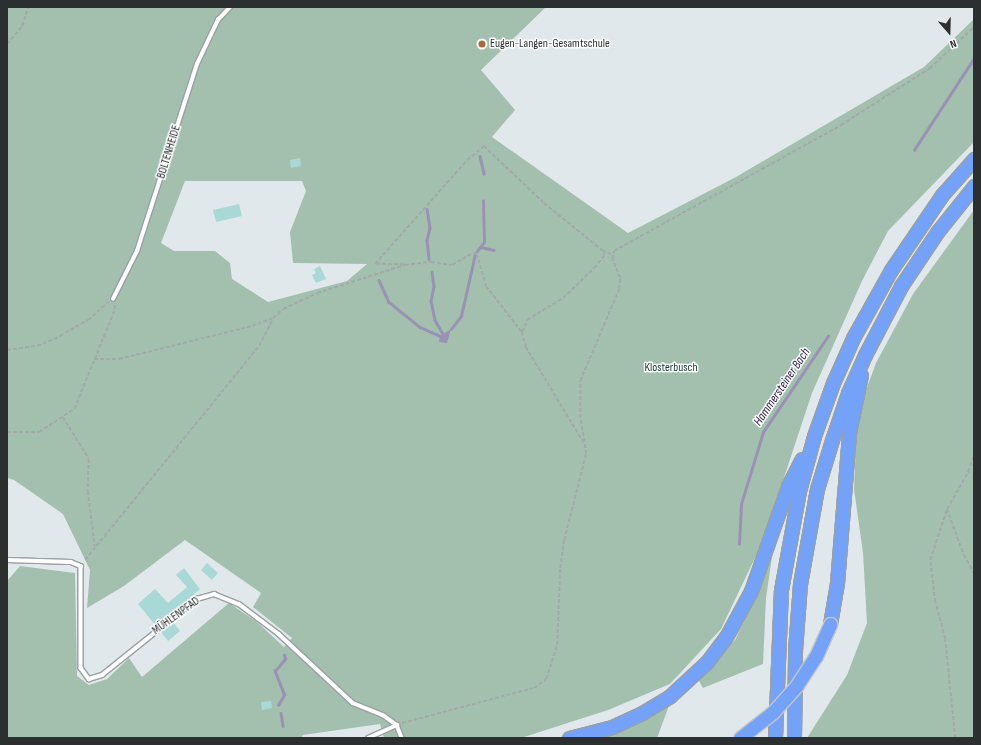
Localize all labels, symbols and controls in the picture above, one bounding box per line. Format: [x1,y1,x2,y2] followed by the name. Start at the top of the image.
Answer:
[929,12,969,52] north arrow
[490,37,610,51] place label: Eugen-Langen-Gesamtschule
[948,37,958,51] text: N
[477,39,487,49] marker: Eugen-Langen-Gesamtschule
[154,124,184,180] street label: BOLTENHEIDE
[750,345,814,429] water label: Hammersteiner Bach
[644,361,698,375] park label: Klosterbusch
[149,594,203,638] street label: MÜHLENPFAD

